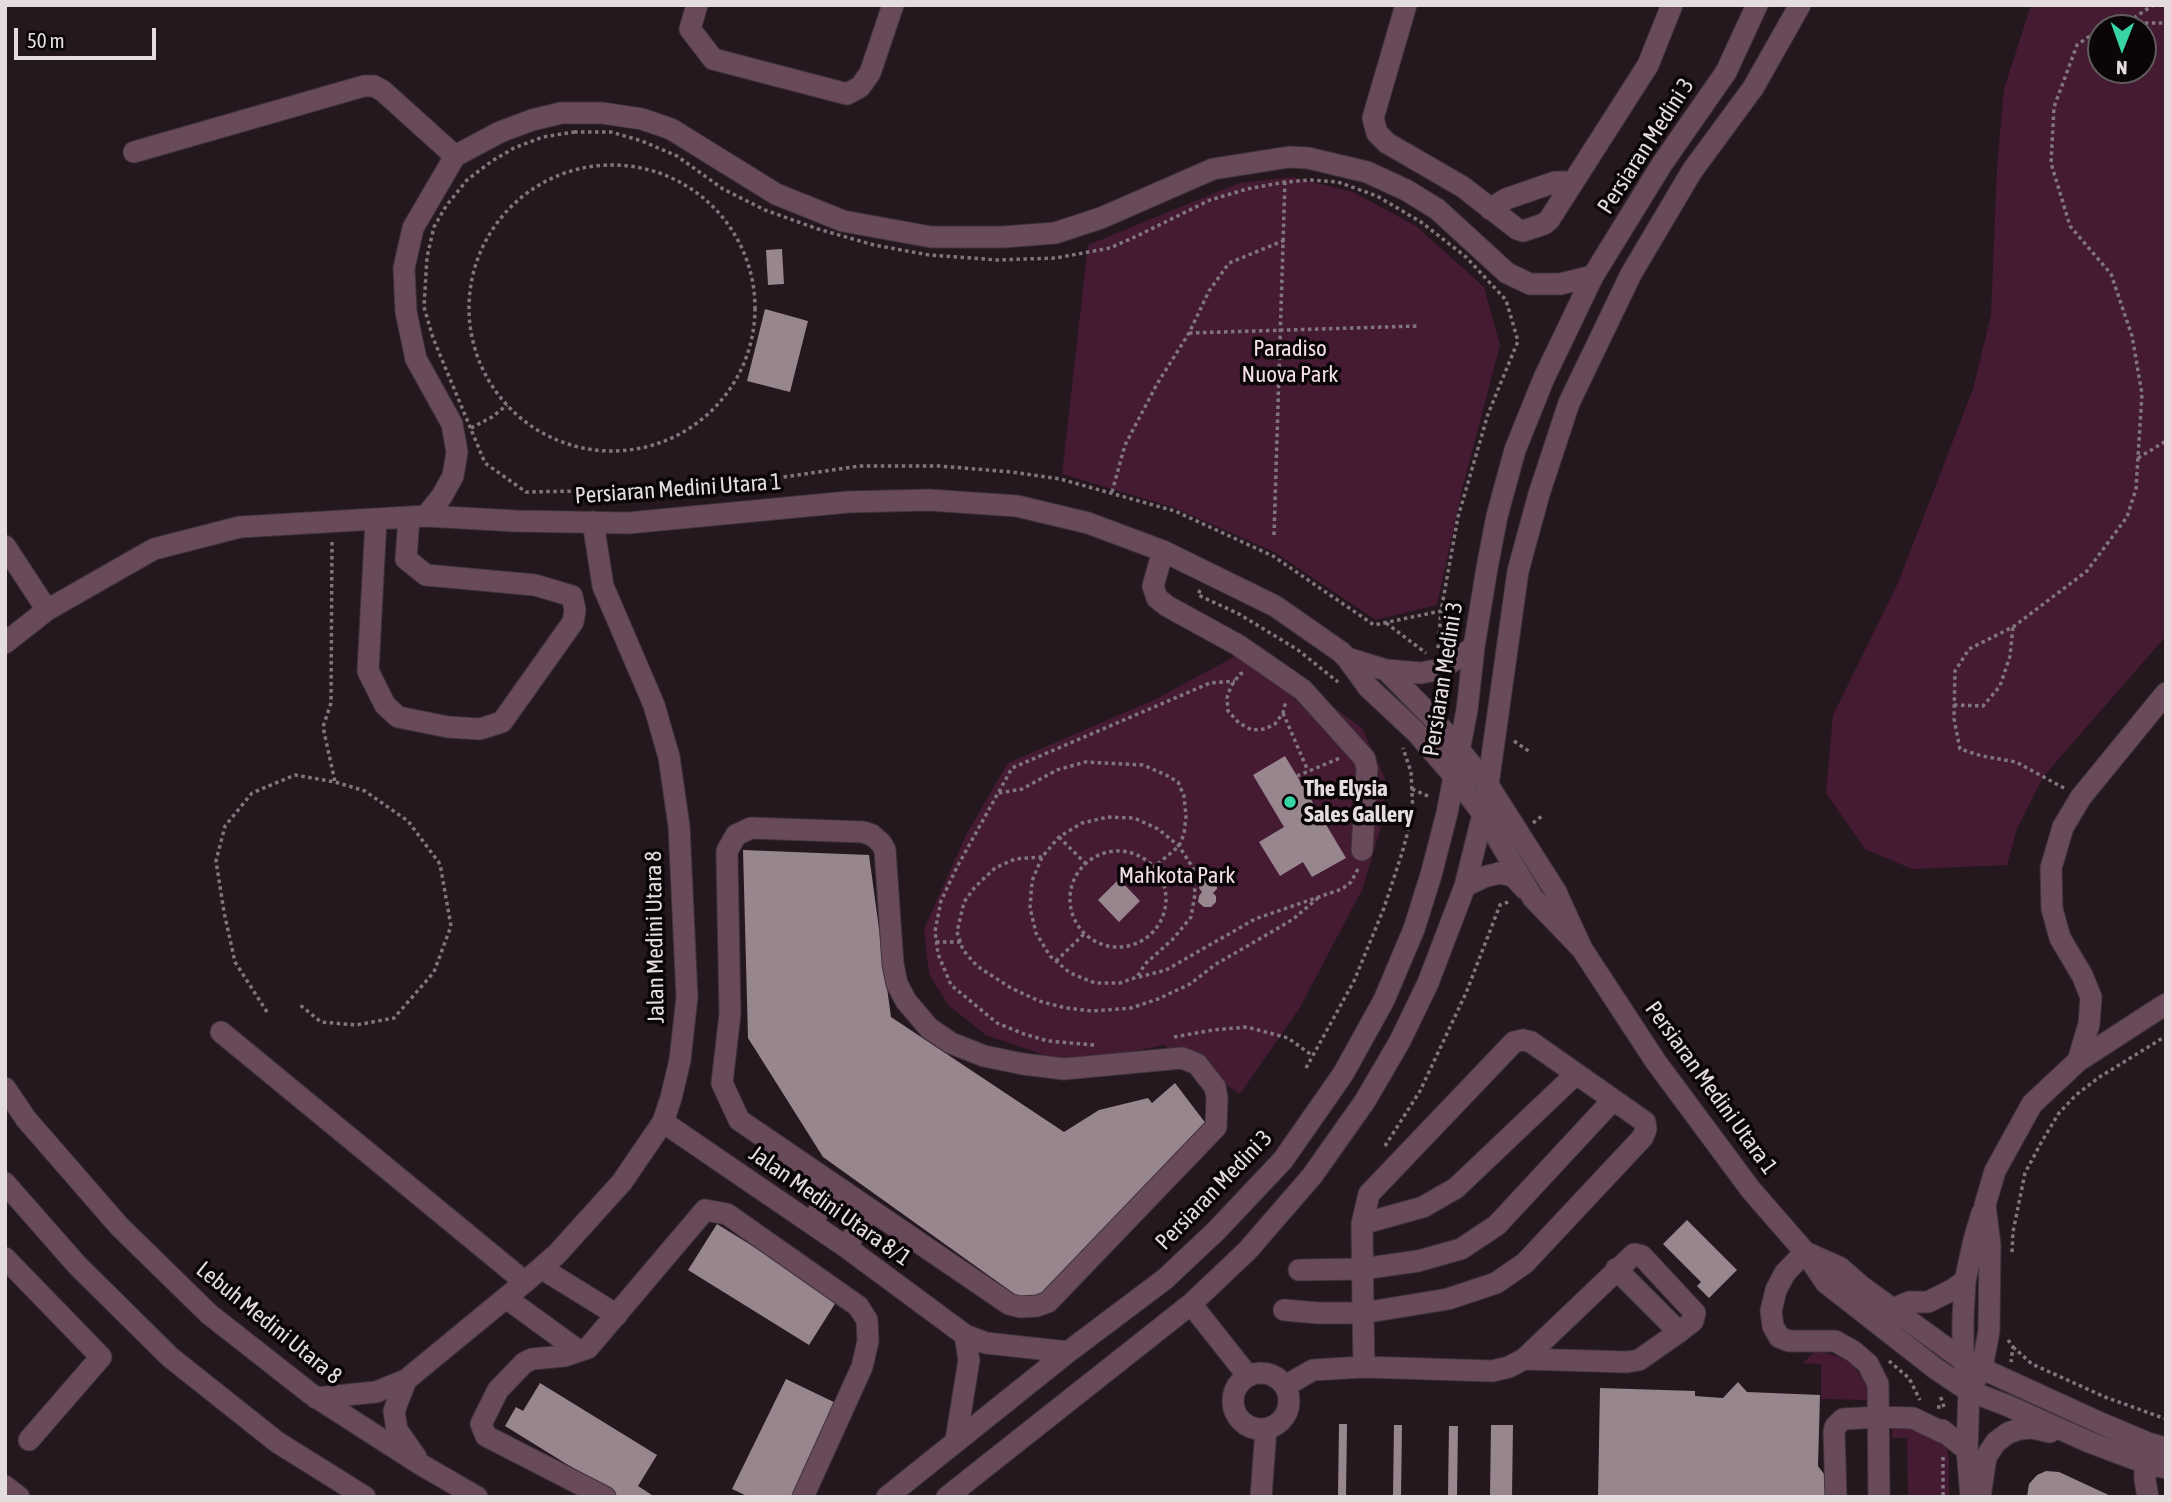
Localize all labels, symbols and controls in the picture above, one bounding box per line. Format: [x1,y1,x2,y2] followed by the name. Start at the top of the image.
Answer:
[18,14,159,58] scale bar
[2087,14,2157,84] north arrow
[27,28,65,52] text: 50 m
[2116,57,2127,79] text: N
[1592,73,1700,219] street label: Persiaran Medini 3
[1242,335,1338,389] park label: Paradiso Nuova Park
[574,468,782,510] street label: Persiaran Medini Utara 1
[1417,600,1469,758] street label: Persiaran Medini 3
[1304,775,1413,829] place label: The Elysia Sales Gallery
[1282,794,1298,810] marker: The Elysia Sales Gallery
[640,850,670,1024] street label: Jalan Medini Utara 8
[1119,862,1235,890] park label: Mahkota Park
[1639,996,1783,1180] street label: Persiaran Medini Utara 1
[1150,1124,1278,1256] street label: Persiaran Medini 3
[744,1140,916,1272] street label: Jalan Medini Utara 8/1
[191,1256,347,1390] street label: Lebuh Medini Utara 8

